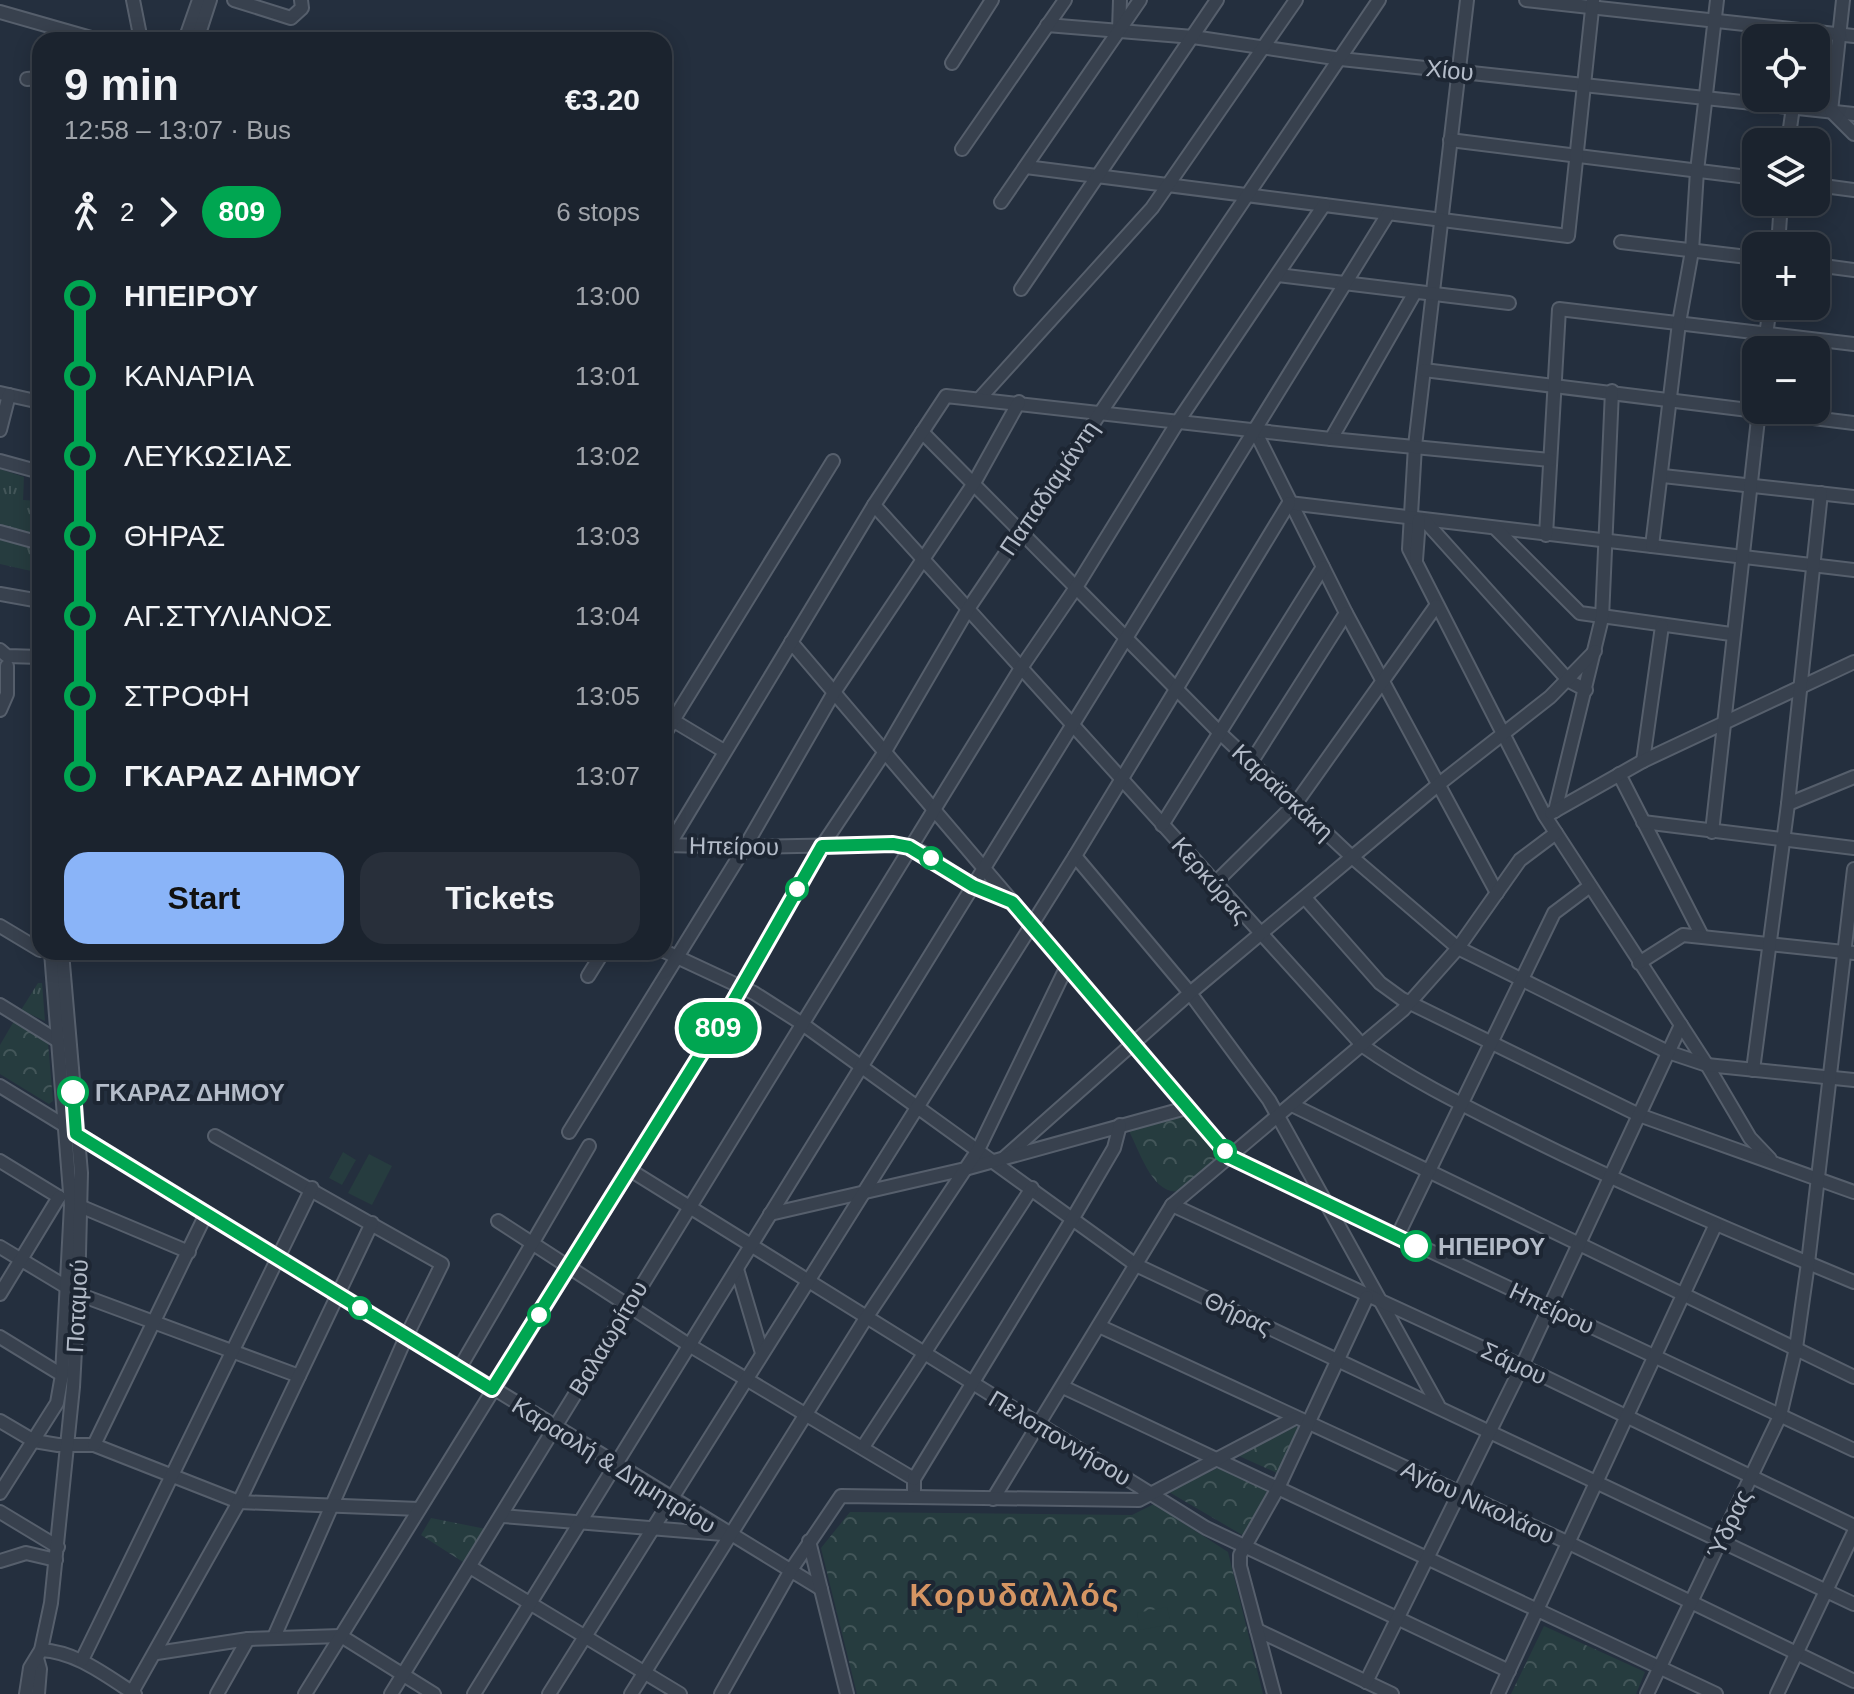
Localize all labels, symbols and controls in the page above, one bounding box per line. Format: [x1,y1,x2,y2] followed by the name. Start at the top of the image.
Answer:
[1742,24,1830,424] map controls
[1742,24,1830,112] button: locate
[1425,54,1475,86] street label: Χίου
[64,60,179,109] text: 9 min
[565,83,640,116] text: €3.20
[64,115,291,145] text: 12:58 – 13:07 · Bus
[1742,128,1830,216] button: layers
[64,190,108,234] icon: walk
[146,190,190,234] icon: forward
[218,196,265,227] text: 809
[120,197,134,227] text: 2
[556,197,640,227] text: 6 stops
[1742,232,1830,320] button: +
[124,279,258,312] text: ΗΠΕΙΡΟΥ
[575,281,640,311] text: 13:00
[1742,336,1830,424] button: −
[124,359,254,392] text: ΚΑΝΑΡΙΑ
[575,361,640,391] text: 13:01
[994,416,1104,560] street label: Παπαδιαμάντη
[124,439,292,472] text: ΛΕΥΚΩΣΙΑΣ
[575,441,640,471] text: 13:02
[124,519,225,552] text: ΘΗΡΑΣ
[575,521,640,551] text: 13:03
[124,599,332,632] text: ΑΓ.ΣΤΥΛΙΑΝΟΣ
[575,601,640,631] text: 13:04
[124,679,250,712] text: ΣΤΡΟΦΗ
[575,681,640,711] text: 13:05
[1227,738,1339,846] street label: Καραϊσκάκη
[124,759,361,792] text: ΓΚΑΡΑΖ ΔΗΜΟΥ
[575,761,640,791] text: 13:07
[689,832,779,860] street label: Ηπείρου
[1167,832,1255,928] street label: Κερκύρας
[920,847,942,869] unlabelled marker
[64,852,344,944] button: Start
[360,852,640,944] button: Tickets
[786,878,808,900] unlabelled marker
[672,1002,764,1054] line badge: 809
[695,1012,741,1043] text: 809
[58,1077,88,1107] marker: ΓΚΑΡΑΖ ΔΗΜΟΥ
[95,1079,285,1106] place label: ΓΚΑΡΑΖ ΔΗΜΟΥ
[1214,1140,1236,1162] unlabelled marker
[1401,1231,1431,1261] marker: ΗΠΕΙΡΟΥ
[1438,1233,1545,1260] place label: ΗΠΕΙΡΟΥ
[61,1259,93,1353] street label: Ποταμού
[563,1276,653,1400] street label: Βαλαωρίτου
[1505,1277,1599,1339] street label: Ηπείρου
[1200,1286,1276,1340] street label: Θήρας
[349,1297,371,1319] unlabelled marker
[528,1304,550,1326] unlabelled marker
[1477,1336,1551,1390] street label: Σάμου
[984,1385,1136,1491] street label: Πελοποννήσου
[507,1391,721,1539] street label: Καραολή & Δημητρίου
[1397,1455,1559,1549] street label: Αγίου Νικολάου
[1701,1485,1757,1563] street label: Ύδρας
[910,1577,1120,1613] district label: Κορυδαλλός

